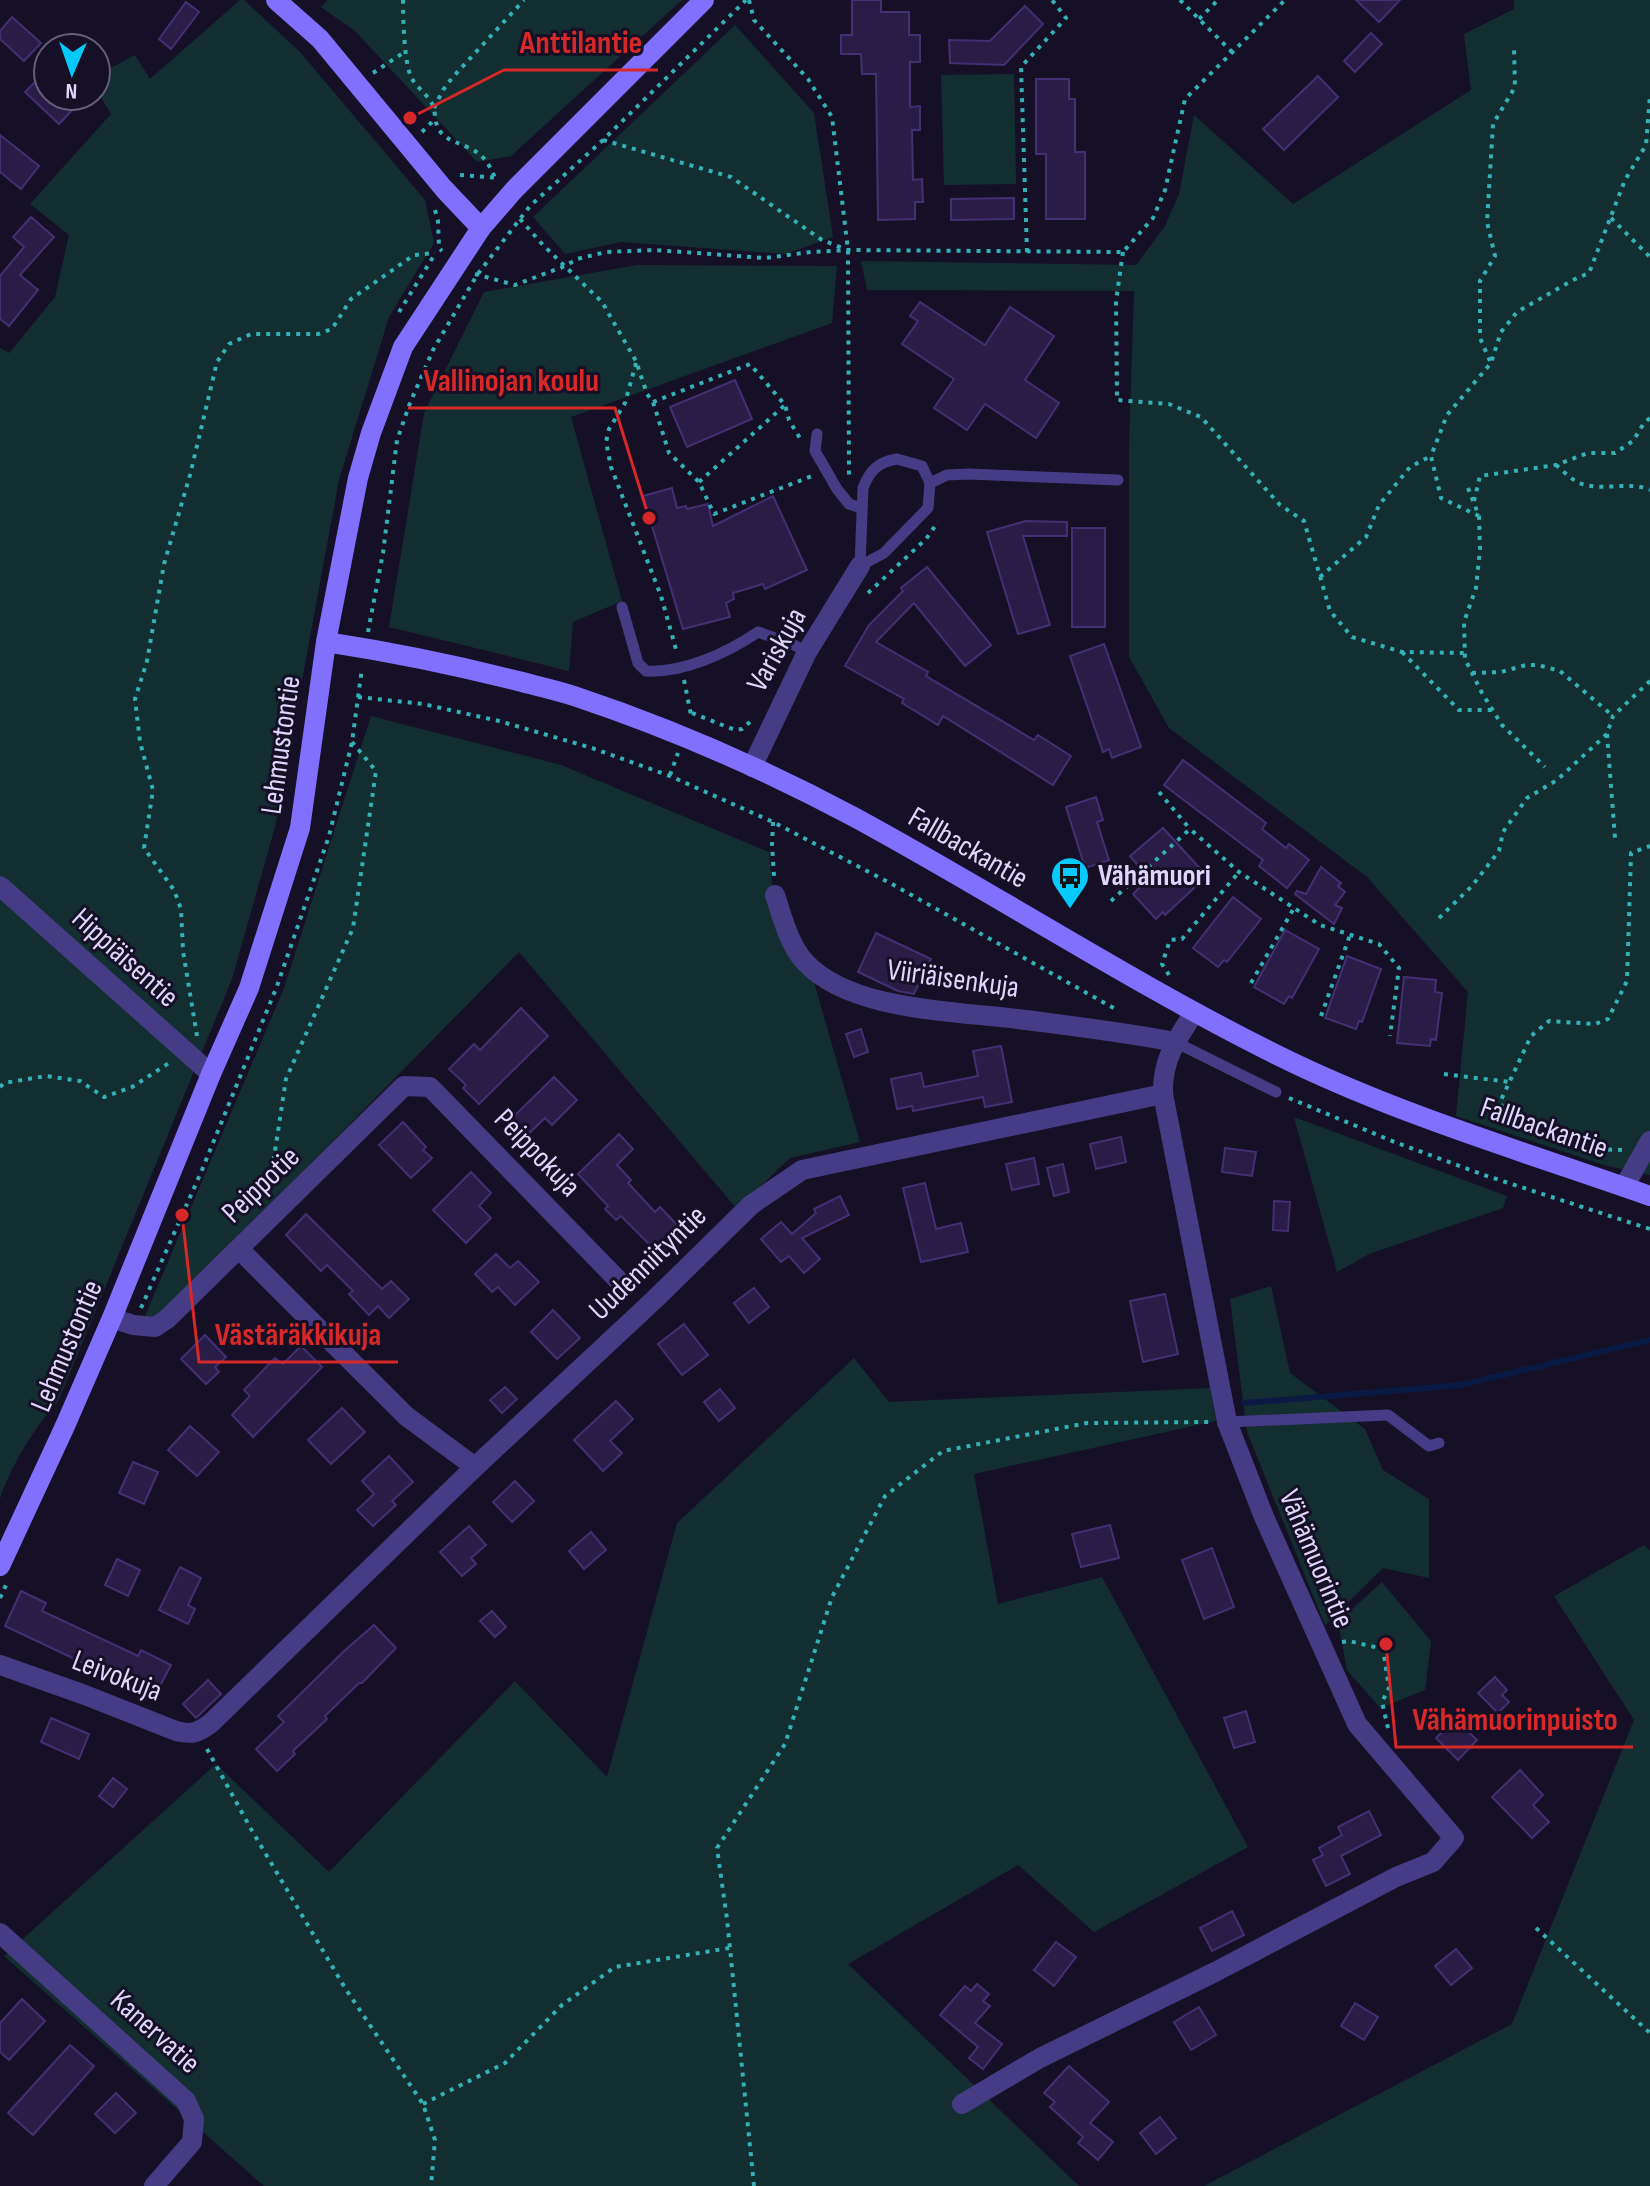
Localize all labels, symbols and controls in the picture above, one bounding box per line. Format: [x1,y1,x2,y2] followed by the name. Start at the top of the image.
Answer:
[504,14,658,70] callout: Anttilantie
[519,24,642,63] text: Anttilantie
[32,32,112,112] north arrow
[65,77,78,104] text: N
[408,352,615,408] callout: Vallinojan koulu
[423,362,599,401] text: Vallinojan koulu
[739,602,815,698] street label: Variskuja
[253,673,309,817] street label: Lehmustontie
[902,799,1034,897] street label: Fallbackantie
[1049,855,1091,910] bus stop icon: Vähämuori
[1098,858,1211,894] place label: Vähämuori
[64,901,186,1015] street label: Hippiäisentie
[885,952,1021,1006] street label: Viiriäisenkuja
[1476,1089,1612,1167] street label: Fallbackantie
[486,1101,588,1205] street label: Peippokuja
[215,1139,307,1231] street label: Peippotie
[582,1198,714,1328] street label: Uudenniityntie
[23,1275,111,1417] street label: Lehmustontie
[199,1306,398,1362] callout: Västäräkkikuja
[215,1316,381,1355] text: Västäräkkikuja
[1271,1484,1361,1634] street label: Vähämuorintie
[67,1643,167,1709] street label: Leivokuja
[1396,1691,1633,1747] callout: Vähämuorinpuisto
[1412,1701,1618,1740] text: Vähämuorinpuisto
[103,1982,207,2082] street label: Kanervatie

